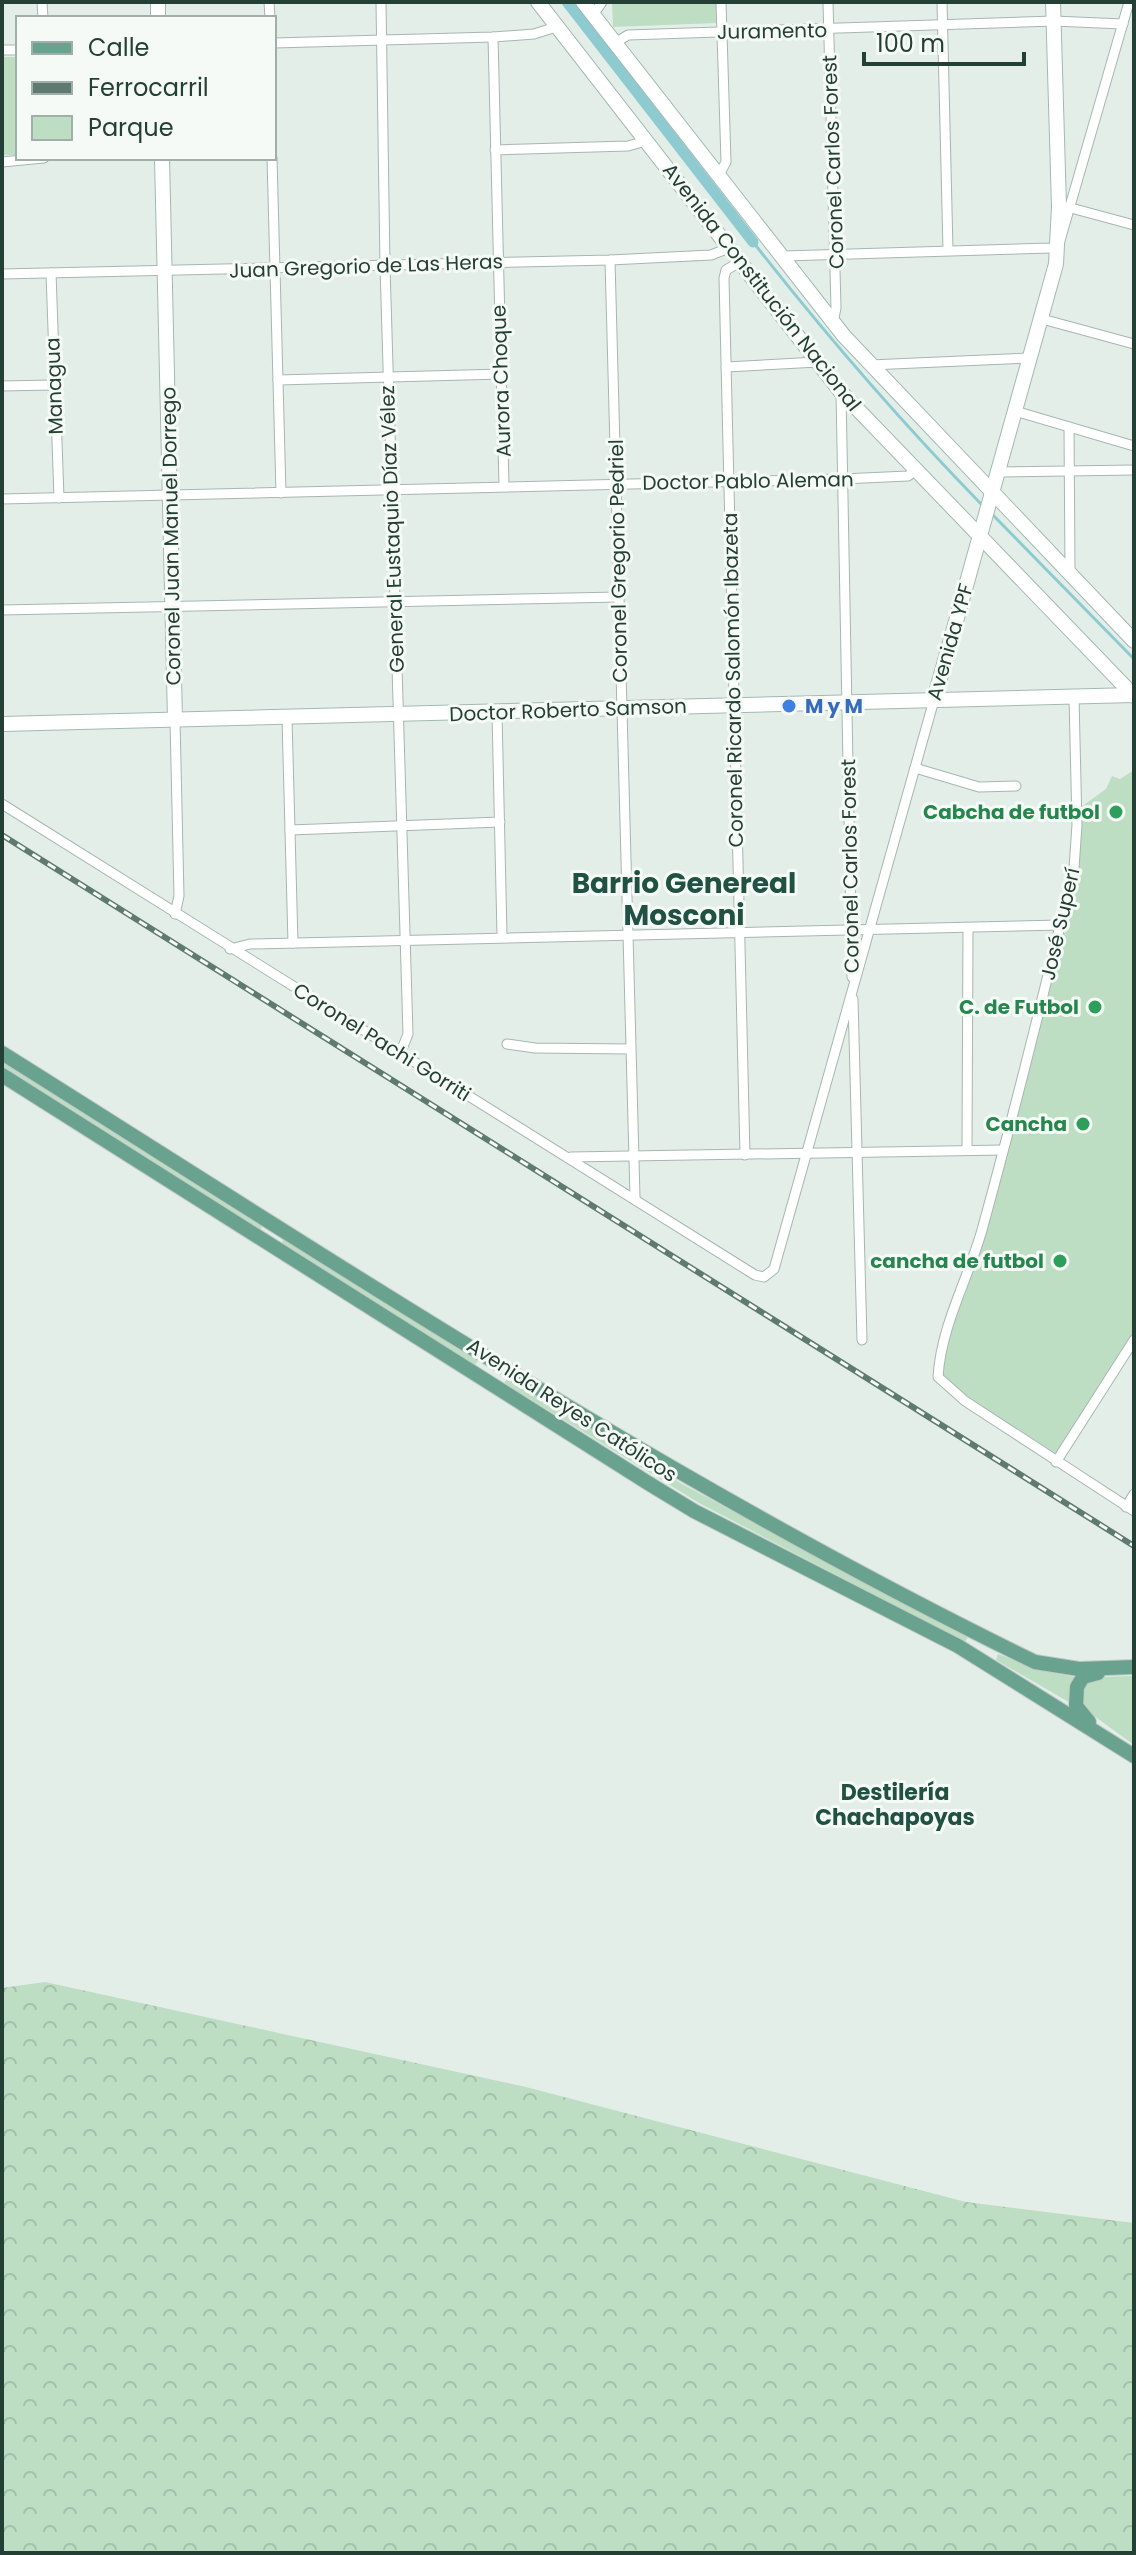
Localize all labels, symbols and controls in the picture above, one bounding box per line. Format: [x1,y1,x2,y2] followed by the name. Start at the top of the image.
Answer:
[16,16,276,160] legend
[717,16,827,46] street label: Juramento
[864,16,1024,66] scale bar
[876,27,945,60] text: 100 m
[88,31,149,64] text: Calle
[815,54,851,270] street label: Coronel Carlos Forest
[88,71,209,104] text: Ferrocarril
[88,111,174,144] text: Parque
[656,157,868,417] street label: Avenida Constitución Nacional
[229,247,503,285] street label: Juan Gregorio de Las Heras
[484,304,518,458] street label: Aurora Choque
[38,337,70,435] street label: Managua
[373,385,411,673] street label: General Eustaquio Díaz Vélez
[154,386,188,686] street label: Coronel Juan Manuel Dorrego
[602,439,634,683] street label: Coronel Gregorio Pedriel
[642,465,854,497] street label: Doctor Pablo Aleman
[716,512,750,848] street label: Coronel Ricardo Salomón Ibazeta
[920,580,980,704] street label: Avenida YPF
[449,692,687,728] street label: Doctor Roberto Samson
[805,692,863,720] place label: M y M
[780,697,798,715] marker: M y M
[834,759,866,973] street label: Coronel Carlos Forest
[923,798,1100,826] place label: Cabcha de futbol
[1107,803,1125,821] marker: Cabcha de futbol
[572,864,796,935] district label: Barrio Genereal Mosconi
[1033,865,1087,983] street label: José Superí
[288,976,476,1108] street label: Coronel Pachi Gorriti
[959,993,1079,1021] place label: C. de Futbol
[1086,998,1104,1016] marker: C. de Futbol
[986,1110,1067,1138] place label: Cancha
[1074,1115,1092,1133] marker: Cancha
[870,1247,1044,1275] place label: cancha de futbol
[1051,1252,1069,1270] marker: cancha de futbol
[461,1331,683,1489] street label: Avenida Reyes Católicos
[815,1777,975,1833] district label: Destilería Chachapoyas

